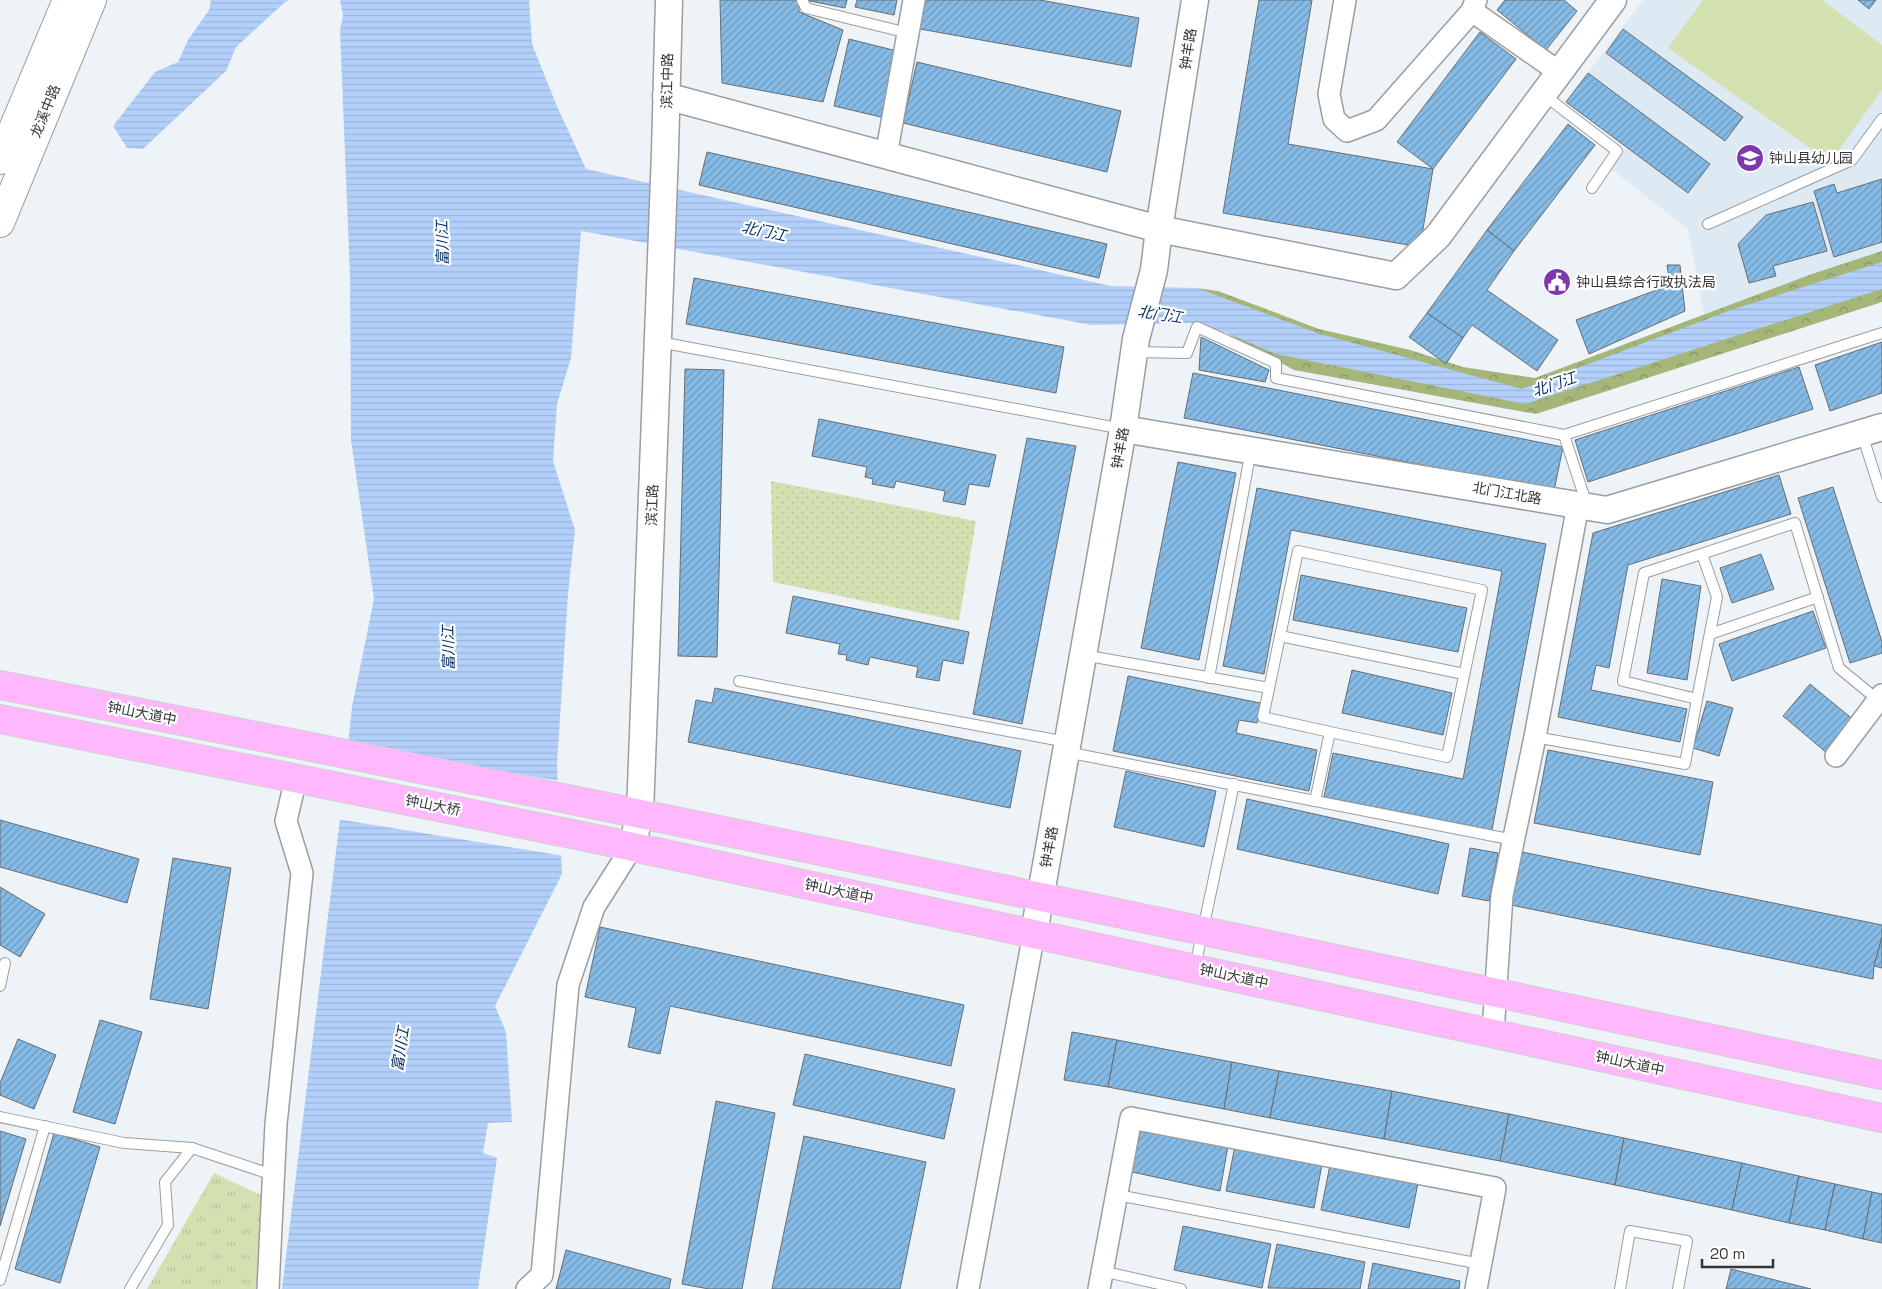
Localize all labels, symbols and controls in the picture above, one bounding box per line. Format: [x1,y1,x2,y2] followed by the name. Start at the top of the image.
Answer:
[1176,27,1200,71] street label: 钟羊路
[658,53,676,109] street label: 滨江中路
[26,82,64,140] street label: 龙溪中路
[1735,143,1765,173] school or university icon: 钟山县幼儿园
[1769,149,1853,167] place label: 钟山县幼儿园
[740,217,790,245] water label: 北门江
[432,218,452,266] water label: 富川江
[1542,267,1572,297] public building icon: 钟山县综合行政执法局
[1576,273,1716,291] place label: 钟山县综合行政执法局
[1136,301,1186,327] water label: 北门江
[1530,367,1580,400] water label: 北门江
[1107,426,1133,470] street label: 钟羊路
[1471,478,1543,508] street label: 北门江北路
[642,484,662,526] street label: 滨江路
[438,623,458,671] water label: 富川江
[106,697,178,729] street label: 钟山大道中
[404,791,462,819] street label: 钟山大桥
[1036,825,1062,869] street label: 钟羊路
[803,875,875,907] street label: 钟山大道中
[1198,960,1270,992] street label: 钟山大道中
[387,1023,413,1073] water label: 富川江
[1594,1047,1666,1079] street label: 钟山大道中
[1702,1236,1773,1268] scale bar
[1710,1244,1745,1263] text: 20 m

